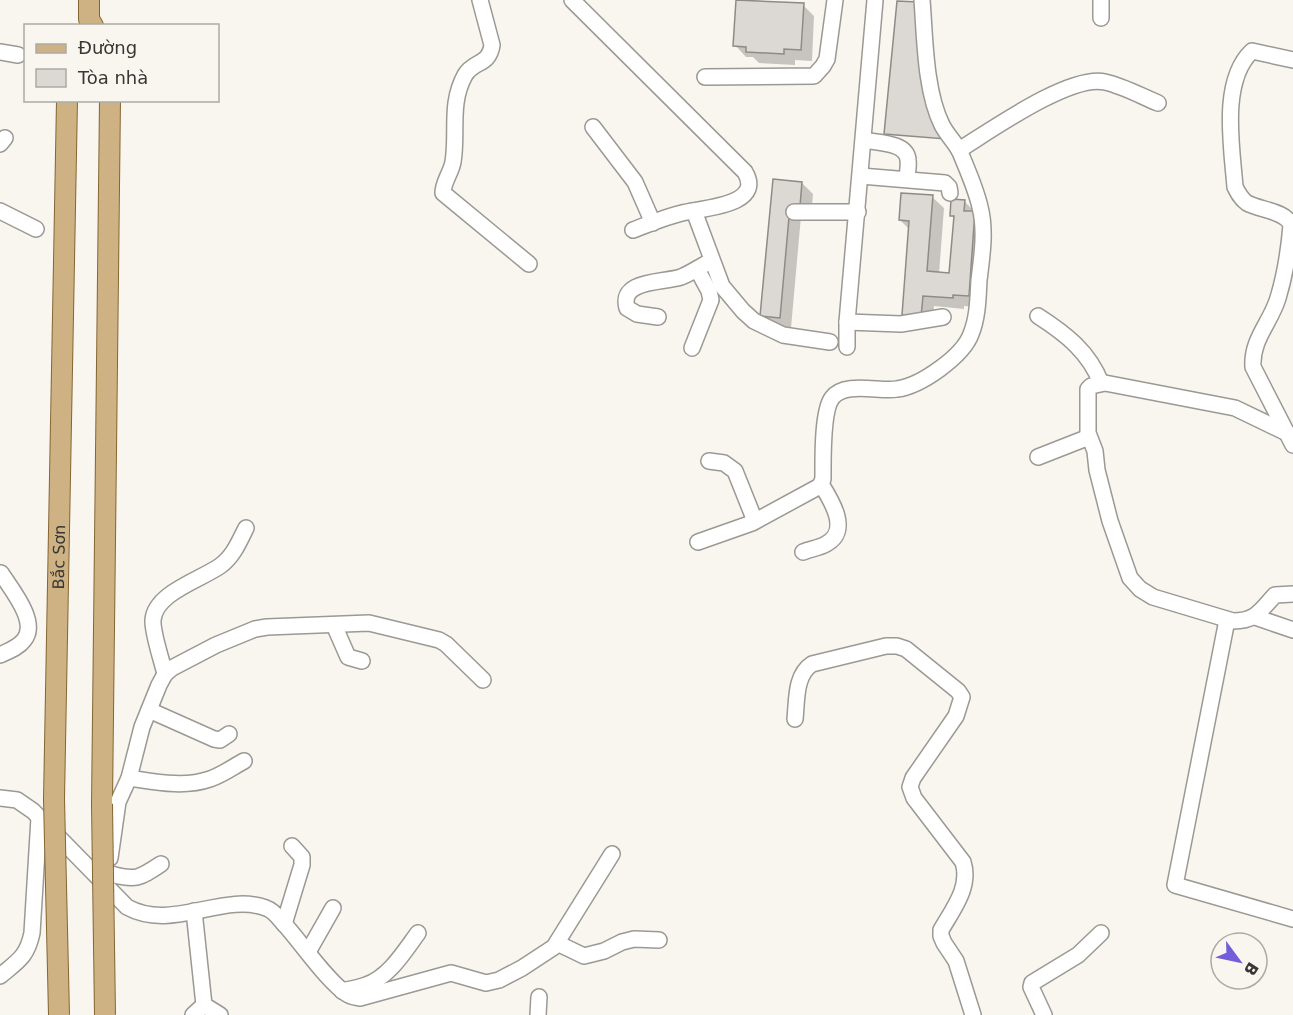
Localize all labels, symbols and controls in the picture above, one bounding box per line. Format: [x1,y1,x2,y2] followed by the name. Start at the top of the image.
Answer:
[24,24,219,102] legend
[78,37,137,58] text: Đường
[77,67,148,88] text: Tòa nhà
[48,524,69,590] street label: Bắc Sơn
[1209,931,1269,991] north arrow
[1240,959,1262,979] text: B

